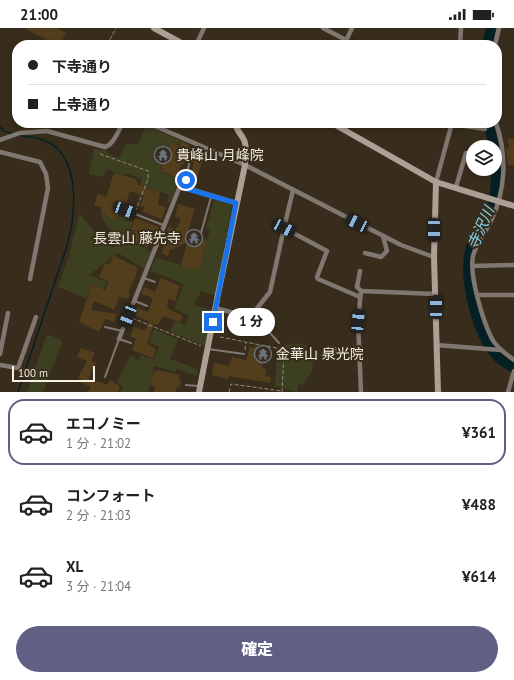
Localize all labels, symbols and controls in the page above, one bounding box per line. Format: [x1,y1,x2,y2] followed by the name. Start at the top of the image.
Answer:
[20,5,58,24] text: 21:00
[52,57,112,76] text: 下寺通り
[52,95,112,114] text: 上寺通り
[466,140,502,176] map controls
[466,140,502,176] button: layers
[153,145,173,165] temple icon: 貴峰山 月峰院
[176,146,264,164] place label: 貴峰山 月峰院
[177,171,195,189] route start
[112,200,138,220] car
[463,202,499,252] water label: 寺沢川
[344,212,370,234] car
[271,217,297,239] car
[428,218,440,242] car
[184,228,204,248] temple icon: 長雲山 藤先寺
[93,229,181,247] place label: 長雲山 藤先寺
[430,295,442,319] car
[118,303,138,329] car
[227,308,275,336] callout: 1 分
[351,309,365,333] car
[204,313,222,331] route end
[239,313,263,330] text: 1 分
[253,344,273,364] temple icon: 金華山 泉光院
[276,345,364,363] place label: 金華山 泉光院
[12,364,95,383] scale bar
[18,366,48,380] text: 100 m
[18,414,54,450] icon: car
[66,414,141,433] text: エコノミー
[462,423,496,442] text: ¥361
[66,435,131,452] text: 1 分 · 21:02
[18,486,54,522] icon: car
[66,486,156,505] text: コンフォート
[462,495,496,514] text: ¥488
[66,507,131,524] text: 2 分 · 21:03
[66,557,83,576] text: XL
[18,558,54,594] icon: car
[462,567,496,586] text: ¥614
[66,578,131,595] text: 3 分 · 21:04
[16,626,498,672] button: 確定

